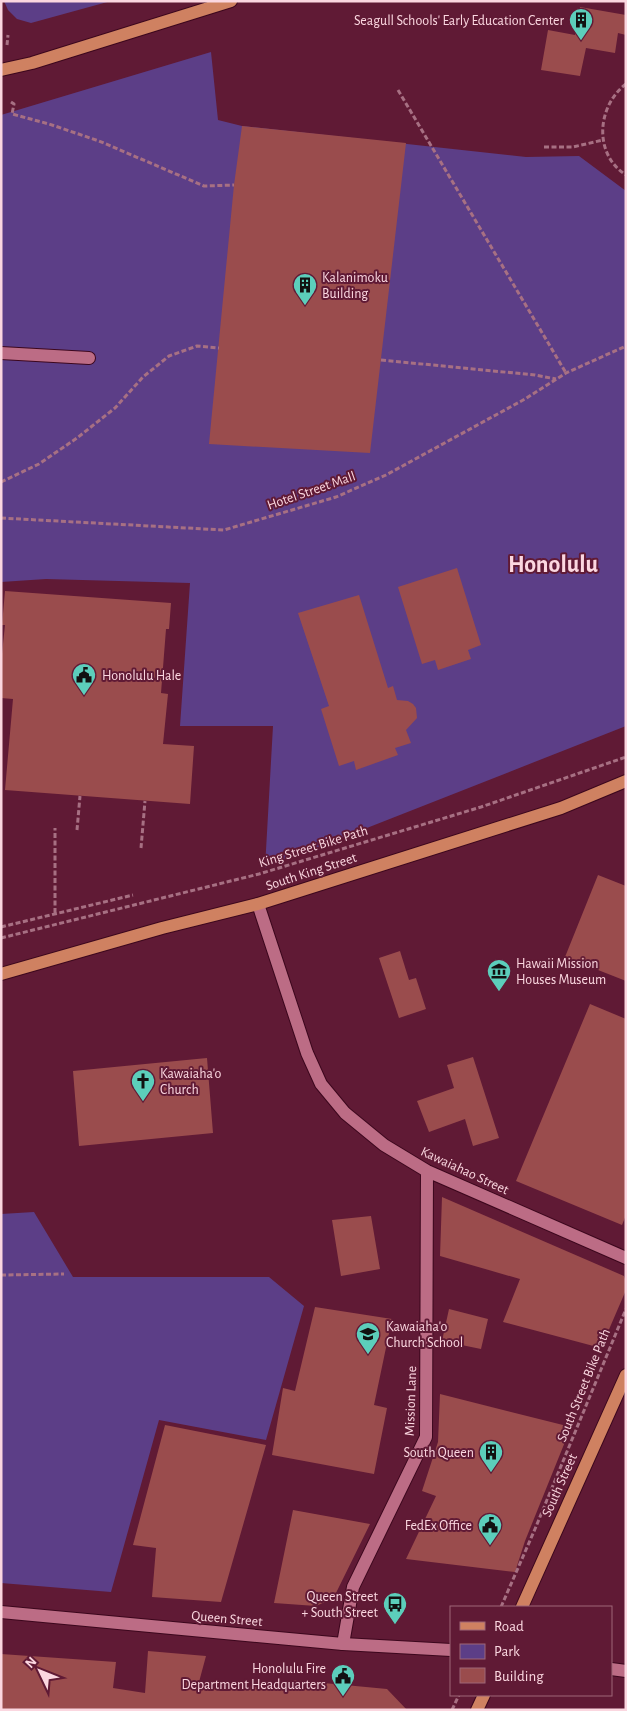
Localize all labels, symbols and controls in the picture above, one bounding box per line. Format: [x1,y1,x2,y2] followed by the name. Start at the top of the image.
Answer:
[568,7,594,41] building icon: Seagull Schools' Early Education Center
[354,14,564,28] place label: Seagull Schools' Early Education Center
[322,271,388,301] place label: Kalanimoku Building
[292,272,318,306] building icon: Kalanimoku Building
[265,469,357,513] street label: Hotel Street Mall
[508,553,599,577] district label: Honolulu
[71,662,97,696] public building icon: Honolulu Hale
[102,669,181,683] place label: Honolulu Hale
[257,824,370,870] street label: King Street Bike Path
[264,850,359,893] street label: South King Street
[516,957,606,987] place label: Hawaii Mission Houses Museum
[486,958,512,992] museum icon: Hawaii Mission Houses Museum
[160,1067,222,1097] place label: Kawaiaha'o Church
[130,1068,156,1102] church icon: Kawaiaha'o Church
[418,1144,511,1198] street label: Kawaiahao Street
[386,1320,463,1350] place label: Kawaiaha'o Church School
[355,1321,381,1355] school or university icon: Kawaiaha'o Church School
[555,1327,613,1444] street label: South Street Bike Path
[403,1366,419,1436] street label: Mission Lane
[478,1439,504,1473] building icon: South Queen
[403,1446,474,1460] place label: South Queen
[540,1451,580,1519] street label: South Street
[477,1512,503,1546] public building icon: FedEx Office
[405,1519,472,1533] place label: FedEx Office
[302,1590,379,1620] place label: Queen Street + South Street
[382,1591,408,1625] bus stop icon: Queen Street + South Street
[450,1606,612,1696] legend
[191,1609,264,1629] street label: Queen Street
[494,1619,524,1634] text: Road
[494,1644,520,1659] text: Park
[15,1646,65,1696] north arrow
[23,1654,40,1671] text: N
[181,1662,326,1692] place label: Honolulu Fire Department Headquarters
[330,1663,356,1697] public building icon: Honolulu Fire Department Headquarters
[494,1669,544,1684] text: Building

